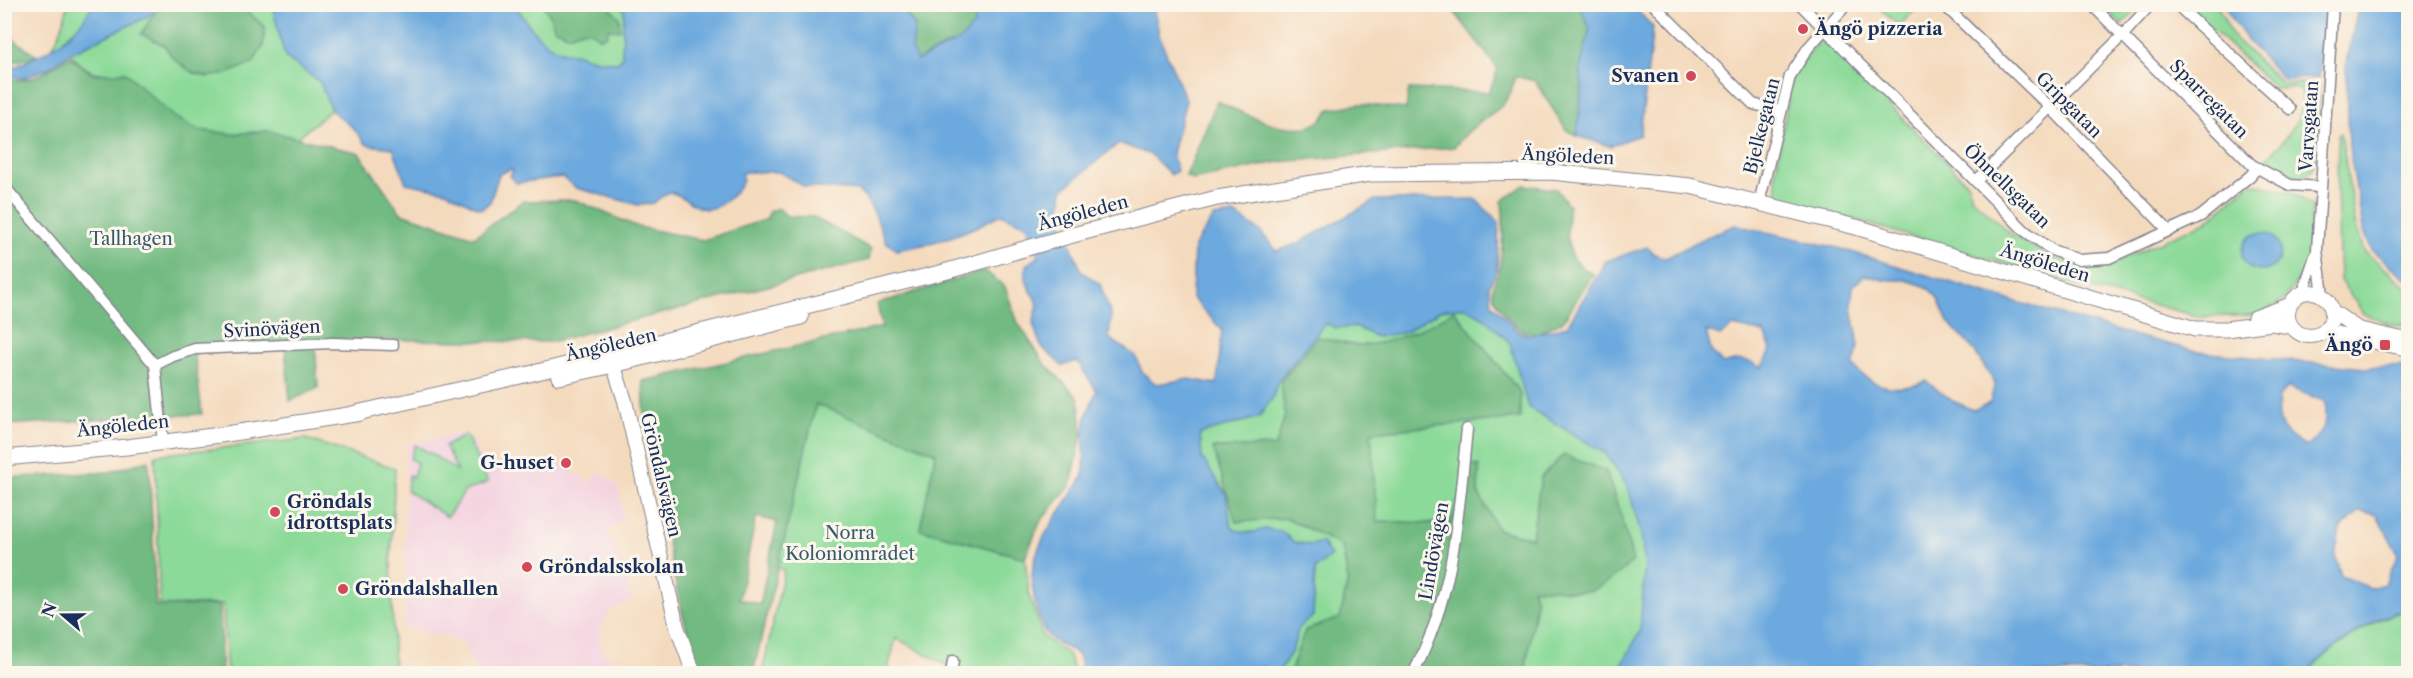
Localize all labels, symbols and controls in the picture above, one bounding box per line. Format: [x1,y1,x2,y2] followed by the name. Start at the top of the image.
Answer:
[1814,17,1943,40] place label: Ängö pizzeria
[1796,22,1810,36] marker: Ängö pizzeria
[2165,55,2253,143] street label: Sparregatan
[1611,65,1680,87] place label: Svanen
[2031,67,2107,143] street label: Gripgatan
[1684,69,1698,83] marker: Svanen
[1739,75,1785,177] street label: Bjelkegatan
[2295,79,2323,174] street label: Varvsgatan
[1959,138,2056,233] street label: Öhnellsgatan
[1520,142,1615,169] street label: Ängöleden
[1034,189,1131,236] street label: Ängöleden
[89,228,173,250] park label: Tallhagen
[1996,238,2093,287] street label: Ängöleden
[223,315,321,343] street label: Svinövägen
[562,323,659,366] street label: Ängöleden
[2324,333,2373,356] place label: Ängö
[2378,338,2392,352] marker: Ängö
[75,409,170,442] street label: Ängöleden
[636,411,686,539] street label: Gröndalsvägen
[480,452,555,474] place label: G-huset
[559,456,573,470] marker: G-huset
[287,491,393,534] place label: Gröndals idrottsplats
[1415,500,1453,602] street label: Lindövägen
[268,505,282,519] marker: Gröndals idrottsplats
[785,522,915,565] park label: Norra Koloniområdet
[539,556,685,578] place label: Gröndalsskolan
[520,560,534,574] marker: Gröndalsskolan
[355,578,499,600] place label: Gröndalshallen
[336,582,350,596] marker: Gröndalshallen
[33,585,93,645] north arrow
[37,600,61,620] text: N

